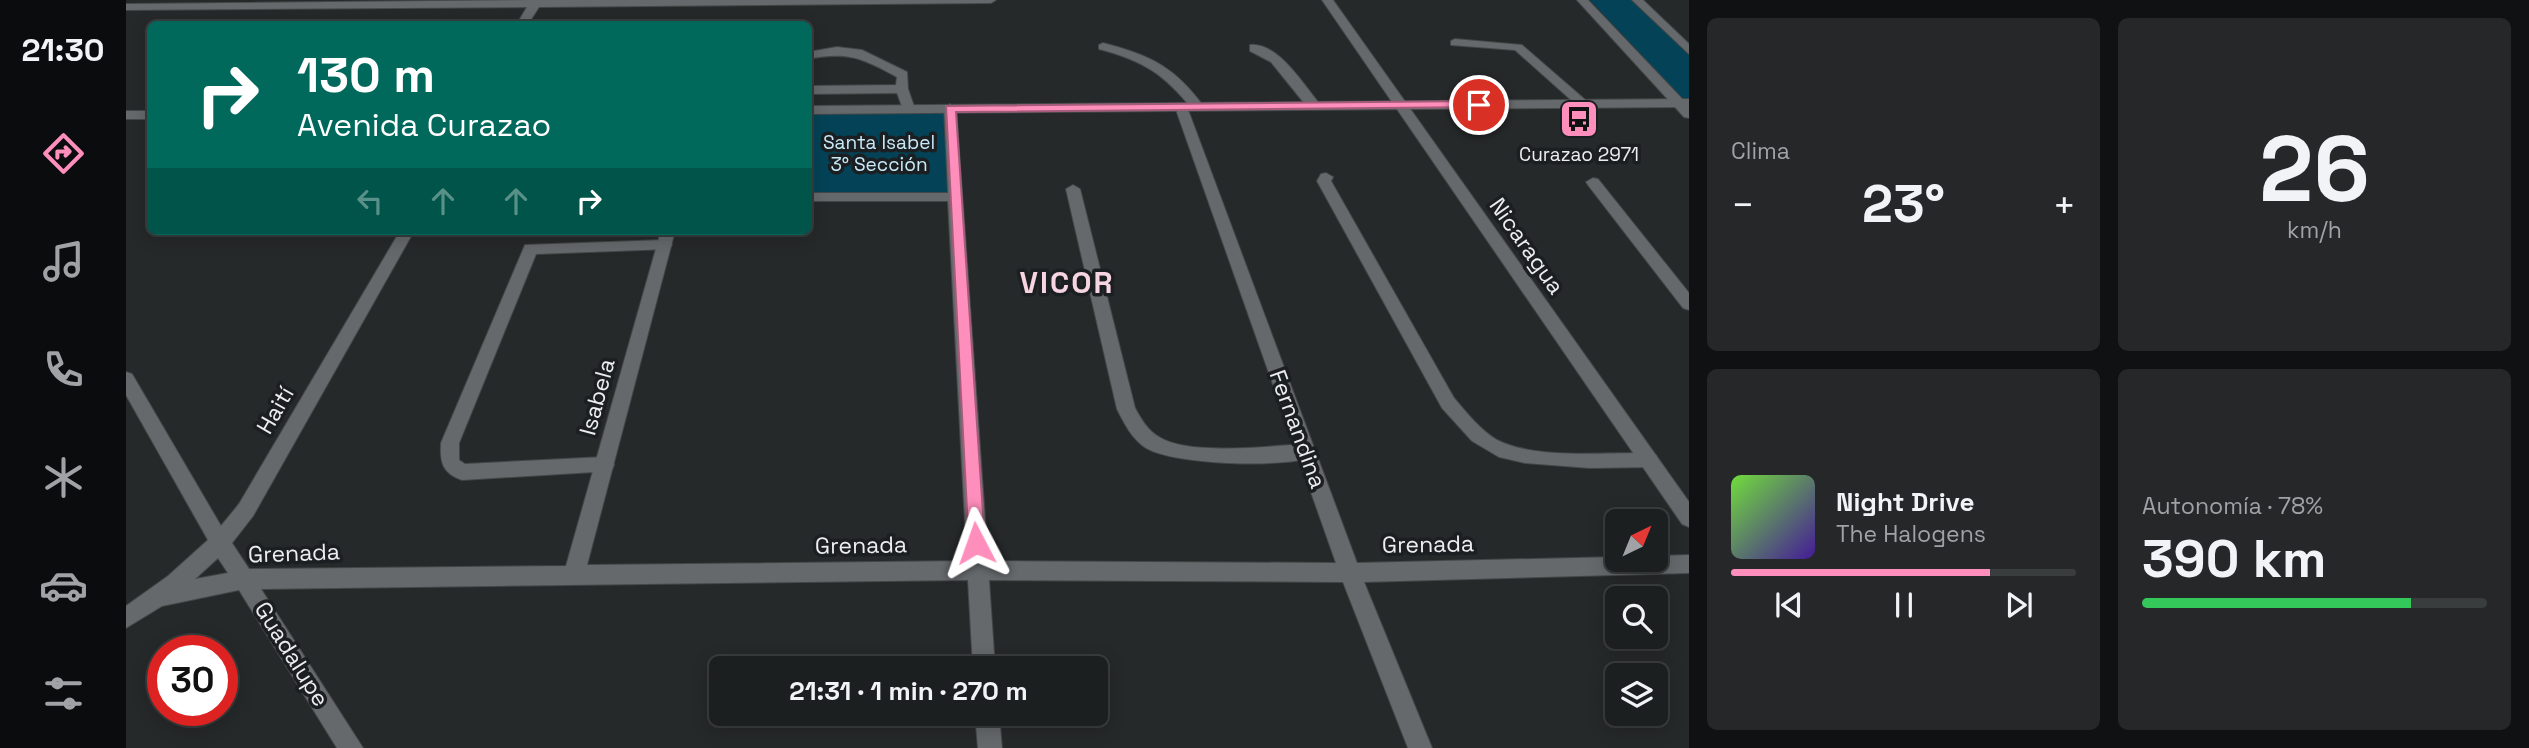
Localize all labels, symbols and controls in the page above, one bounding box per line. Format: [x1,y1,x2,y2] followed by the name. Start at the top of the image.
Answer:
[21,30,105,70] text: 21:30
[297,44,435,106] text: 130 m
[182,49,273,140] icon: right
[1449,75,1509,135] pin
[1460,86,1498,124] icon: arrive
[1558,98,1600,140] bus stop icon: Curazao 2971
[297,105,551,145] text: Avenida Curazao
[2259,111,2370,228] text: 26
[39,129,88,178] icon: directions
[823,130,935,177] park label: Santa Isabel 3° Sección
[1731,136,1790,166] text: Clima
[1519,142,1639,167] place label: Curazao 2971
[1862,171,1945,237] text: 23°
[1731,181,1755,229] text: −
[2052,181,2076,229] text: +
[351,182,389,220] icon: left
[424,182,462,220] icon: ahead
[497,182,535,220] icon: ahead
[570,182,608,220] icon: right
[1483,192,1571,300] street label: Nicaragua
[2287,215,2342,245] text: km/h
[39,237,88,286] icon: music
[1019,263,1115,302] district label: VICOR
[39,345,88,394] icon: phone
[572,355,622,439] street label: Isabela
[1263,366,1333,492] street label: Fernandina
[249,380,301,439] street label: Haití
[39,453,88,502] icon: climate
[1836,485,1974,519] text: Night Drive
[2142,491,2323,521] text: Autonomía · 78%
[939,506,1013,580] position arrow
[1605,509,1668,572] north arrow
[1605,509,1668,726] map controls
[1836,519,1986,549] text: The Halogens
[2142,526,2326,592] text: 390 km
[1382,528,1474,560] street label: Grenada
[815,529,907,561] street label: Grenada
[247,536,341,570] street label: Grenada
[39,561,88,610] icon: car
[1605,586,1668,649] button: search
[1770,586,1808,624] icon: previous
[1885,586,1923,624] icon: pause
[2000,586,2038,624] icon: next
[248,596,336,712] street label: Guadalupe
[147,635,238,726] speed limit sign: 30
[1605,663,1668,726] button: layers
[39,669,88,718] icon: filters
[789,674,1028,708] text: 21:31 · 1 min · 270 m

